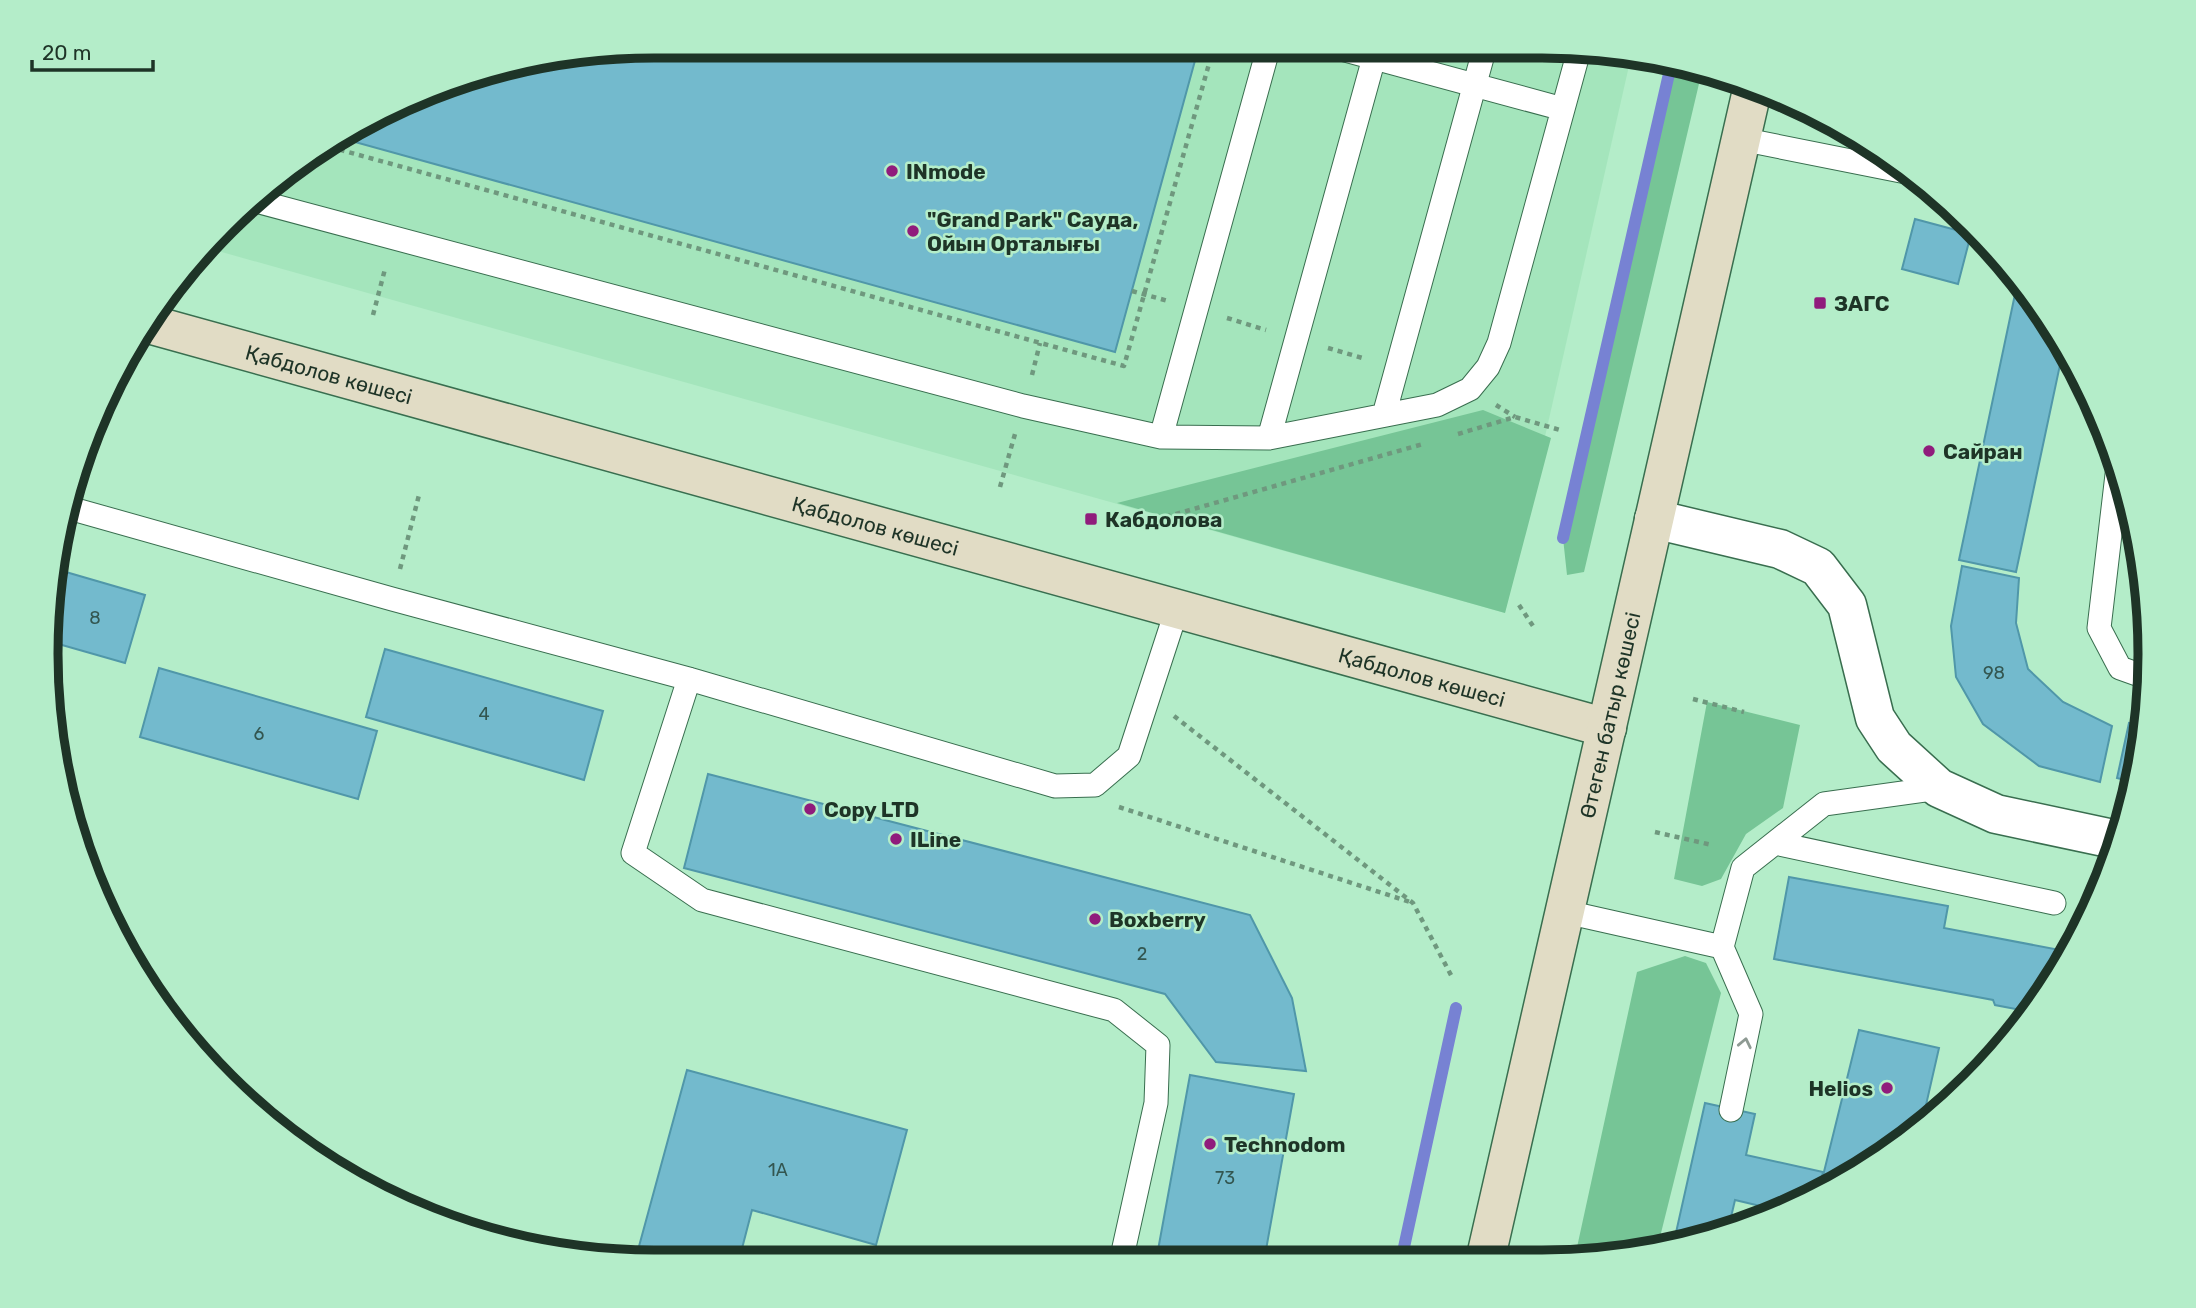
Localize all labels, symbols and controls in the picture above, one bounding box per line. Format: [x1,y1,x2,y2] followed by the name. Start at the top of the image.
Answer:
[32,28,152,72] scale bar
[42,40,91,65] text: 20 m
[906,159,986,184] place label: INmode
[884,163,900,179] marker: INmode
[927,207,1138,256] place label: "Grand Park" Сауда, Ойын Орталығы
[905,223,921,239] marker: "Grand Park" Сауда, Ойын Орталығы
[1834,291,1890,316] place label: ЗАГС
[1812,295,1828,311] marker: ЗАГС
[243,339,415,409] street label: Қабдолов көшесі
[1943,439,2023,464] place label: Сайран
[1921,443,1937,459] marker: Сайран
[789,490,962,560] street label: Қабдолов көшесі
[1105,507,1223,532] place label: Кабдолова
[1083,511,1099,527] marker: Кабдолова
[89,607,101,629] house number: 8
[1574,610,1645,821] street label: Өтеген батыр көшесі
[1336,642,1508,712] street label: Қабдолов көшесі
[1983,662,2005,684] house number: 98
[478,703,490,725] house number: 4
[254,723,265,745] house number: 6
[824,797,919,822] place label: Copy LTD
[802,801,818,817] marker: Copy LTD
[910,827,961,852] place label: ILine
[888,831,904,847] marker: ILine
[1109,907,1206,932] place label: Boxberry
[1087,911,1103,927] marker: Boxberry
[1137,943,1147,965] house number: 2
[1736,1037,1751,1049] one-way arrow
[1808,1076,1873,1101] place label: Helios
[1879,1080,1895,1096] marker: Helios
[1224,1132,1346,1157] place label: Technodom
[1202,1136,1218,1152] marker: Technodom
[768,1159,788,1181] house number: 1А
[1215,1167,1235,1189] house number: 73

